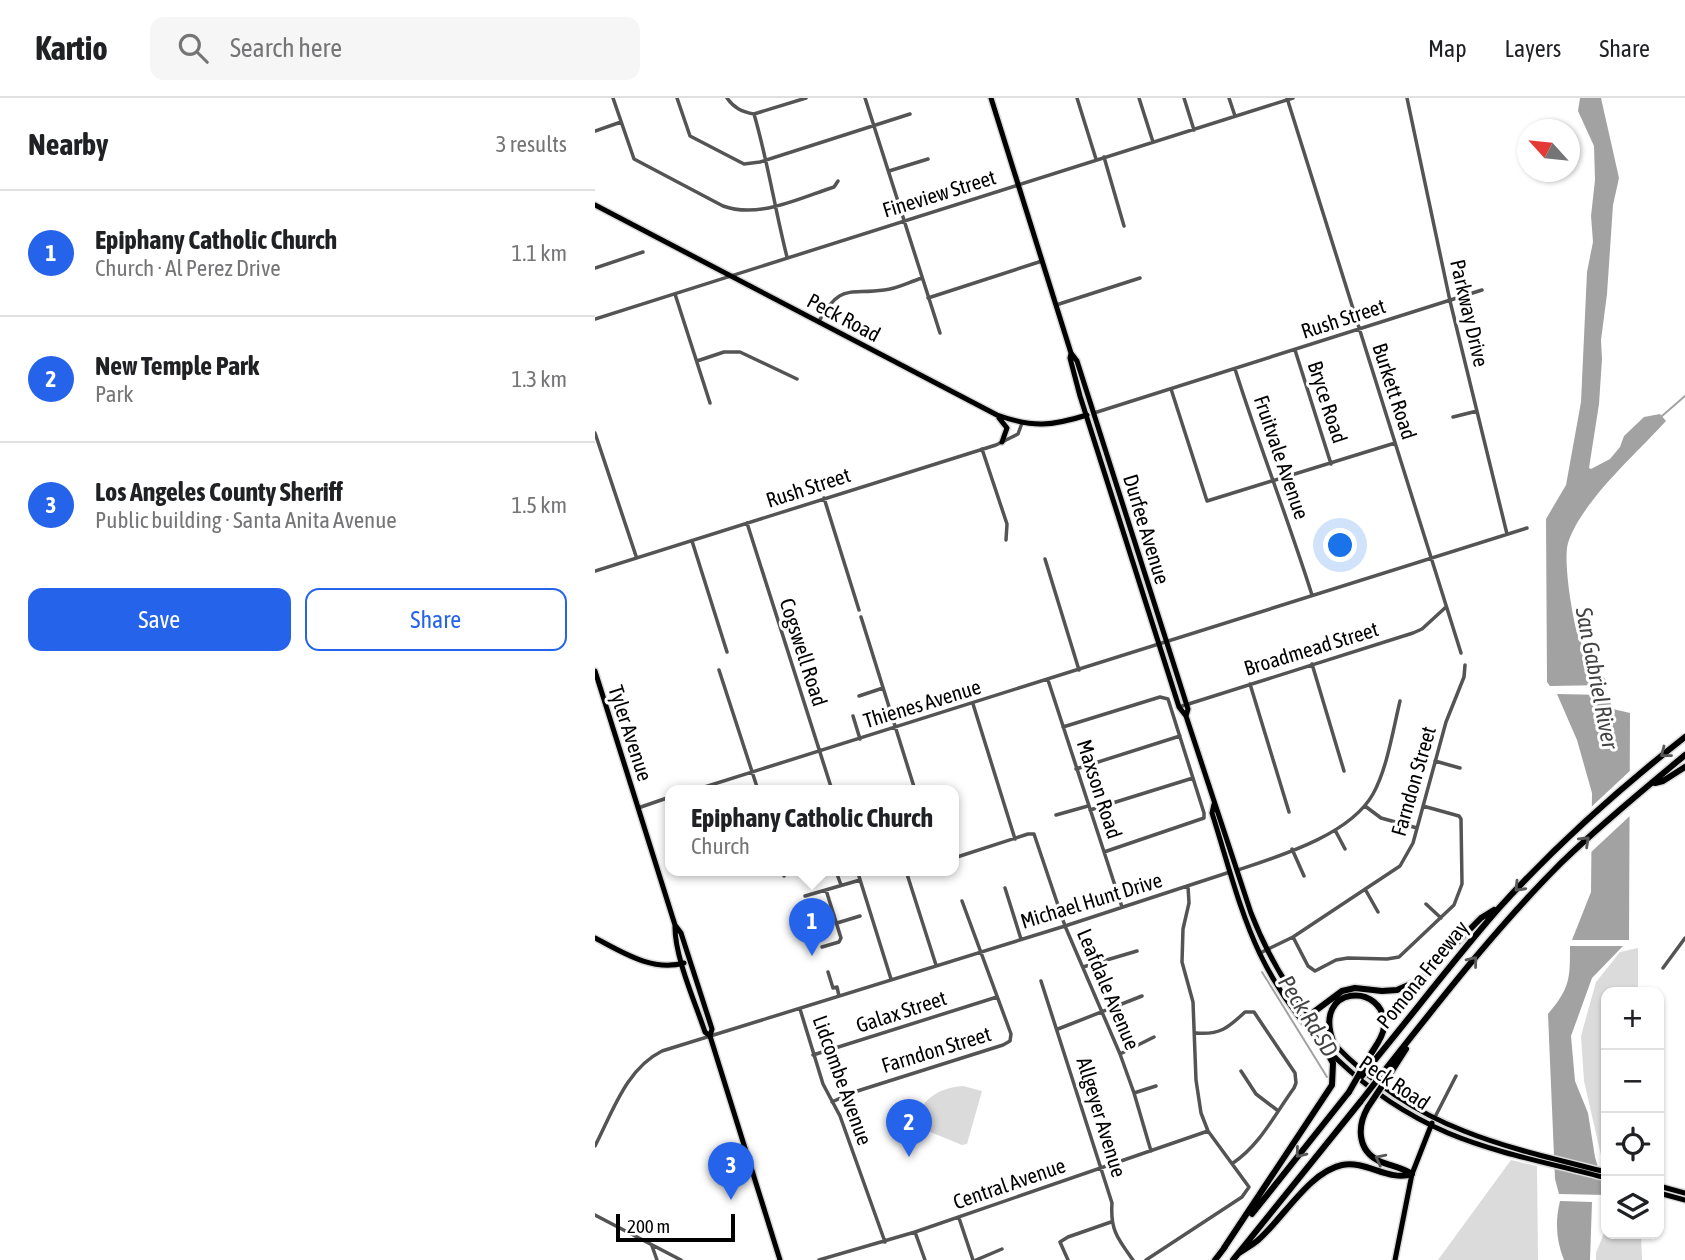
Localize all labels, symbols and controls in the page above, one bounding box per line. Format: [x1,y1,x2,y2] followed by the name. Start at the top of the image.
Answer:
[150,17,640,80] search box
[35,29,108,67] text: Kartio
[174,29,212,67] icon: search
[230,33,342,63] text: Search here
[1428,35,1467,62] text: Map
[1505,35,1561,62] text: Layers
[1599,35,1650,62] text: Share
[1517,119,1580,182] north arrow
[28,127,108,161] text: Nearby
[496,131,567,157] text: 3 results
[879,164,999,222] street label: Fineview Street
[95,225,337,255] text: Epiphany Catholic Church
[46,240,56,266] text: 1
[511,240,567,266] text: 1.1 km
[95,255,281,281] text: Church · Al Perez Drive
[1446,257,1494,369] street label: Parkway Drive
[803,288,885,346] street label: Peck Road
[1298,293,1388,343] street label: Rush Street
[1368,340,1422,442] street label: Burkett Road
[95,351,259,381] text: New Temple Park
[1303,358,1353,446] street label: Bryce Road
[46,366,56,392] text: 2
[511,366,567,392] text: 1.3 km
[95,381,133,407] text: Park
[1250,392,1314,522] street label: Fruitvale Avenue
[763,462,853,512] street label: Rush Street
[1119,471,1175,587] street label: Durfee Avenue
[95,477,343,507] text: Los Angeles County Sheriff
[46,492,56,518] text: 3
[511,492,567,518] text: 1.5 km
[95,507,397,533] text: Public building · Santa Anita Avenue
[1323,528,1357,562] your location
[28,588,291,651] button: Save
[305,588,567,651] button: Share
[775,595,833,709] street label: Cogswell Road
[1570,604,1624,752] water label: San Gabriel River
[1241,616,1381,680] street label: Broadmead Street
[860,674,984,732] street label: Thienes Avenue
[604,682,658,784] street label: Tyler Avenue
[1386,723,1440,839] street label: Farndon Street
[1073,736,1127,842] street label: Maxson Road
[1660,745,1673,758] one-way arrow
[665,785,959,876] popup
[691,803,933,833] text: Epiphany Catholic Church
[691,833,750,859] text: Church
[1577,836,1590,849] one-way arrow
[1017,867,1165,933] street label: Michael Hunt Drive
[1514,879,1527,892] one-way arrow
[789,898,835,956] pin: 1
[1371,915,1473,1033] street label: Pomona Freeway
[1073,925,1145,1053] street label: Leafdale Avenue
[1465,957,1478,969] one-way arrow
[1273,971,1343,1062] water label: Peck Rd SD
[853,985,949,1037] street label: Galax Street
[1601,987,1664,1239] map controls
[1601,987,1664,1050] button: +
[808,1012,878,1148] street label: Lidcombe Avenue
[878,1021,994,1077] street label: Farndon Street
[1355,1050,1435,1114] street label: Peck Road
[1601,1050,1664,1113] button: −
[1072,1054,1132,1180] street label: Allgeyer Avenue
[886,1099,932,1157] pin: 2
[1601,1113,1664,1176] button: locate
[708,1142,754,1200] pin: 3
[1296,1145,1309,1157] one-way arrow
[950,1153,1068,1213] street label: Central Avenue
[1375,1154,1388,1168] one-way arrow
[1601,1176,1664,1239] button: layers
[616,1211,735,1243] scale bar
[627,1215,670,1237] text: 200 m

